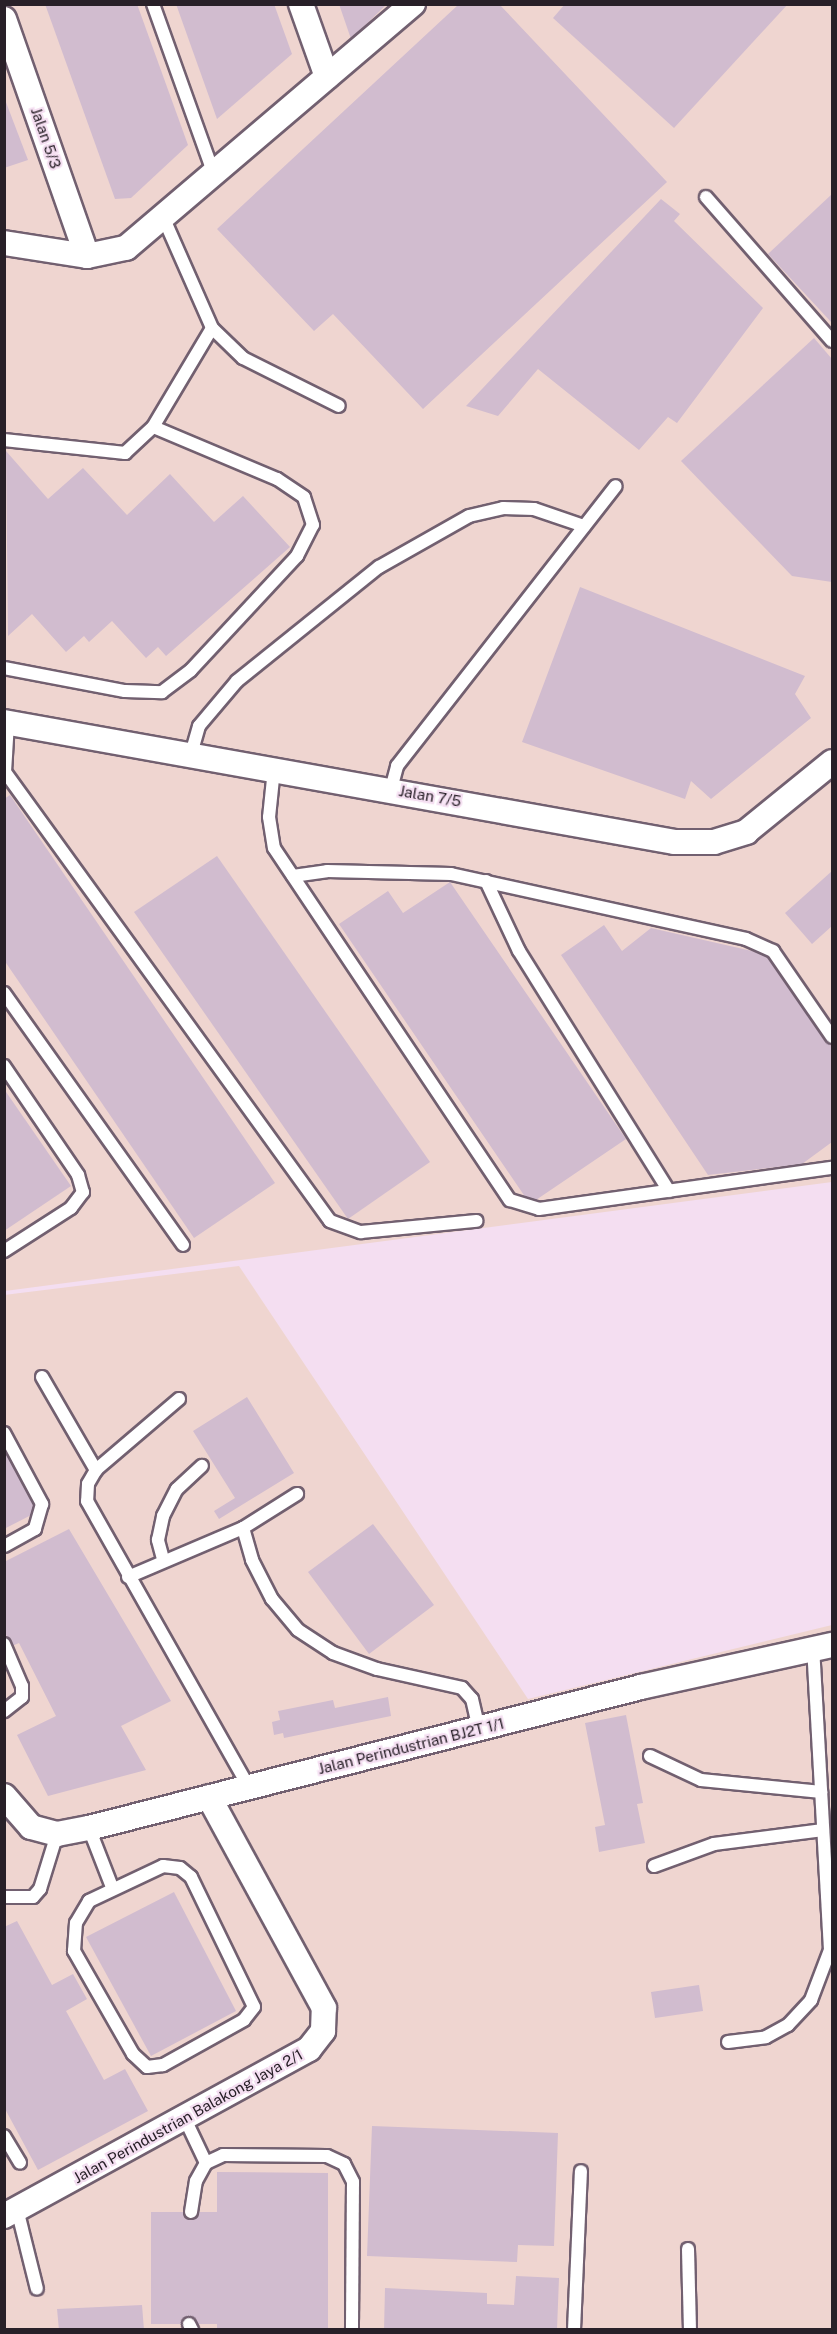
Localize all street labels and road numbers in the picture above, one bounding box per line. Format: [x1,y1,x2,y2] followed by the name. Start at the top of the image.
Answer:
[27,105,65,171] street label: Jalan 5/3
[397,782,463,810] street label: Jalan 7/5
[316,1714,506,1778] street label: Jalan Perindustrian BJ2T 1/1
[70,2045,306,2187] street label: Jalan Perindustrian Balakong Jaya 2/1

